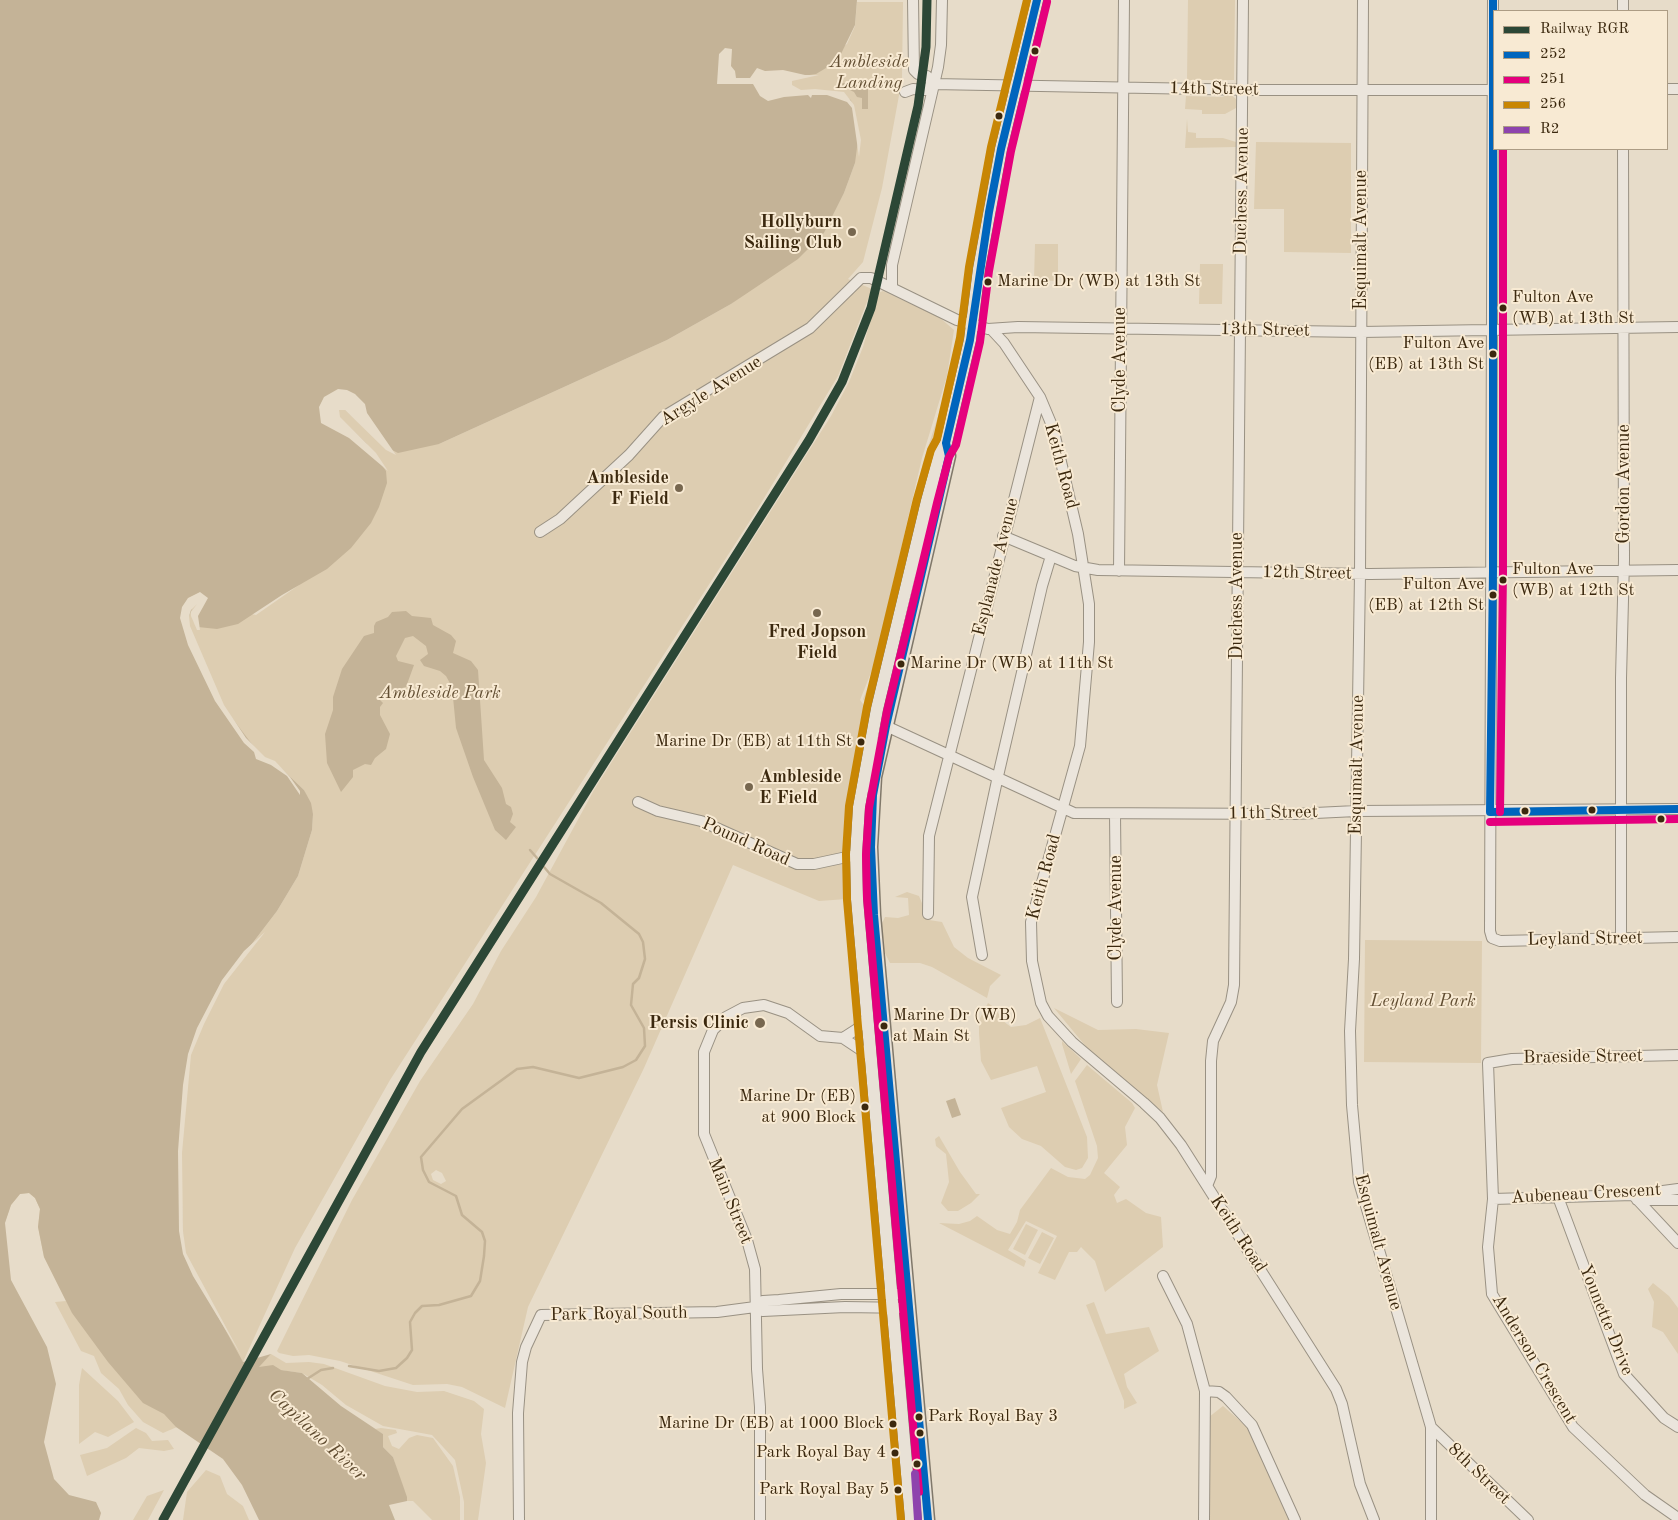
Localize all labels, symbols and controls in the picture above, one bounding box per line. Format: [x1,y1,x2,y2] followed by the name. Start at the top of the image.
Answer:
[1493,10,1668,150] legend
[1540,22,1629,37] text: Railway RGR
[1030,46,1040,56] unlabelled marker
[1540,47,1566,62] text: 252
[829,51,909,94] park label: Ambleside Landing
[1540,72,1566,87] text: 251
[1169,77,1259,101] street label: 14th Street
[1540,97,1566,112] text: 256
[994,111,1004,121] unlabelled marker
[1540,122,1559,137] text: R2
[1230,127,1254,255] street label: Duchess Avenue
[1350,170,1372,310] street label: Esquimalt Avenue
[744,211,842,253] place label: Hollyburn Sailing Club
[846,226,858,238] marker: Hollyburn Sailing Club
[997,272,1200,292] place label: Marine Dr (WB) at 13th St
[983,277,993,287] marker: Marine Dr (WB) at 13th St
[1512,288,1635,328] place label: Fulton Ave (WB) at 13th St
[1498,303,1508,313] marker: Fulton Ave (WB) at 13th St
[1109,307,1131,413] street label: Clyde Avenue
[1220,318,1310,342] street label: 13th Street
[1368,334,1484,374] place label: Fulton Ave (EB) at 13th St
[1488,349,1498,359] marker: Fulton Ave (EB) at 13th St
[656,351,766,431] street label: Argyle Avenue
[1039,421,1083,511] street label: Keith Road
[1613,424,1635,544] street label: Gordon Avenue
[586,467,669,509] place label: Ambleside F Field
[673,482,685,494] marker: Ambleside F Field
[968,496,1024,638] street label: Esplanade Avenue
[1226,532,1248,660] street label: Duchess Avenue
[1512,560,1635,600] place label: Fulton Ave (WB) at 12th St
[1262,561,1352,585] street label: 12th Street
[1368,575,1484,615] place label: Fulton Ave (EB) at 12th St
[1498,575,1508,585] marker: Fulton Ave (WB) at 12th St
[1488,590,1498,600] marker: Fulton Ave (EB) at 12th St
[811,607,823,619] marker: Fred Jopson Field
[768,621,866,664] place label: Fred Jopson Field
[910,654,1113,674] place label: Marine Dr (WB) at 11th St
[896,659,906,669] marker: Marine Dr (WB) at 11th St
[379,682,501,704] park label: Ambleside Park
[1345,695,1369,835] street label: Esquimalt Avenue
[655,732,852,752] place label: Marine Dr (EB) at 11th St
[856,737,866,747] marker: Marine Dr (EB) at 11th St
[759,766,842,809] place label: Ambleside E Field
[743,781,755,793] marker: Ambleside E Field
[1228,801,1318,825] street label: 11th Street
[1587,805,1597,815] unlabelled marker
[1520,806,1530,816] unlabelled marker
[699,813,793,871] street label: Pound Road
[1656,814,1666,824] unlabelled marker
[1022,832,1066,922] street label: Keith Road
[1105,855,1127,961] street label: Clyde Avenue
[1527,927,1643,951] street label: Leyland Street
[1370,990,1476,1012] park label: Leyland Park
[893,1006,1016,1046] place label: Marine Dr (WB) at Main St
[649,1012,749,1034] place label: Persis Clinic
[753,1016,767,1030] marker: Persis Clinic
[879,1021,889,1031] marker: Marine Dr (WB) at Main St
[1523,1045,1643,1069] street label: Braeside Street
[739,1087,856,1127] place label: Marine Dr (EB) at 900 Block
[860,1102,870,1112] marker: Marine Dr (EB) at 900 Block
[703,1155,757,1247] street label: Main Street
[1349,1171,1407,1313] street label: Esquimalt Avenue
[1510,1179,1662,1209] street label: Aubeneau Crescent
[1205,1191,1271,1277] street label: Keith Road
[1574,1261,1638,1379] street label: Younette Drive
[1487,1290,1581,1428] street label: Anderson Crescent
[550,1302,688,1326] street label: Park Royal South
[263,1384,371,1486] water label: Capilano River
[928,1407,1058,1427] place label: Park Royal Bay 3
[914,1412,924,1422] marker: Park Royal Bay 3
[658,1414,884,1434] place label: Marine Dr (EB) at 1000 Block
[888,1419,898,1429] marker: Marine Dr (EB) at 1000 Block
[915,1428,925,1438] unlabelled marker
[1443,1439,1515,1509] street label: 8th Street
[756,1443,886,1463] place label: Park Royal Bay 4
[890,1448,900,1458] marker: Park Royal Bay 4
[912,1459,922,1469] unlabelled marker
[759,1480,889,1500] place label: Park Royal Bay 5
[893,1485,903,1495] marker: Park Royal Bay 5

